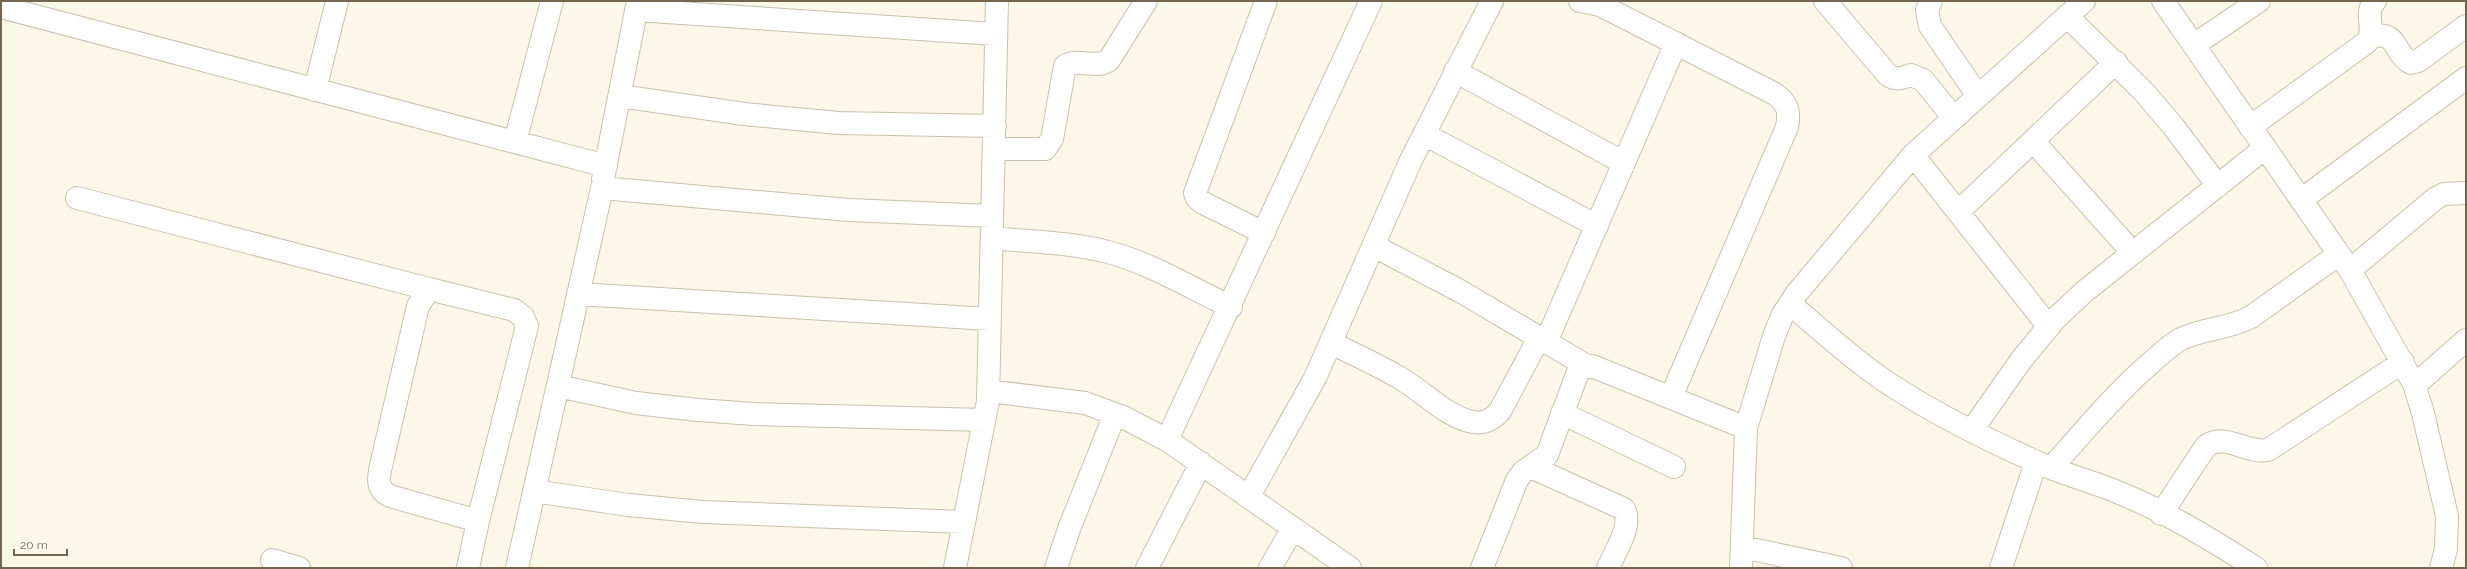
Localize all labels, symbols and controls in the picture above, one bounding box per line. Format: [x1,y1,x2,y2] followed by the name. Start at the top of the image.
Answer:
[14,531,67,557] scale bar
[20,538,48,552] text: 20 m

